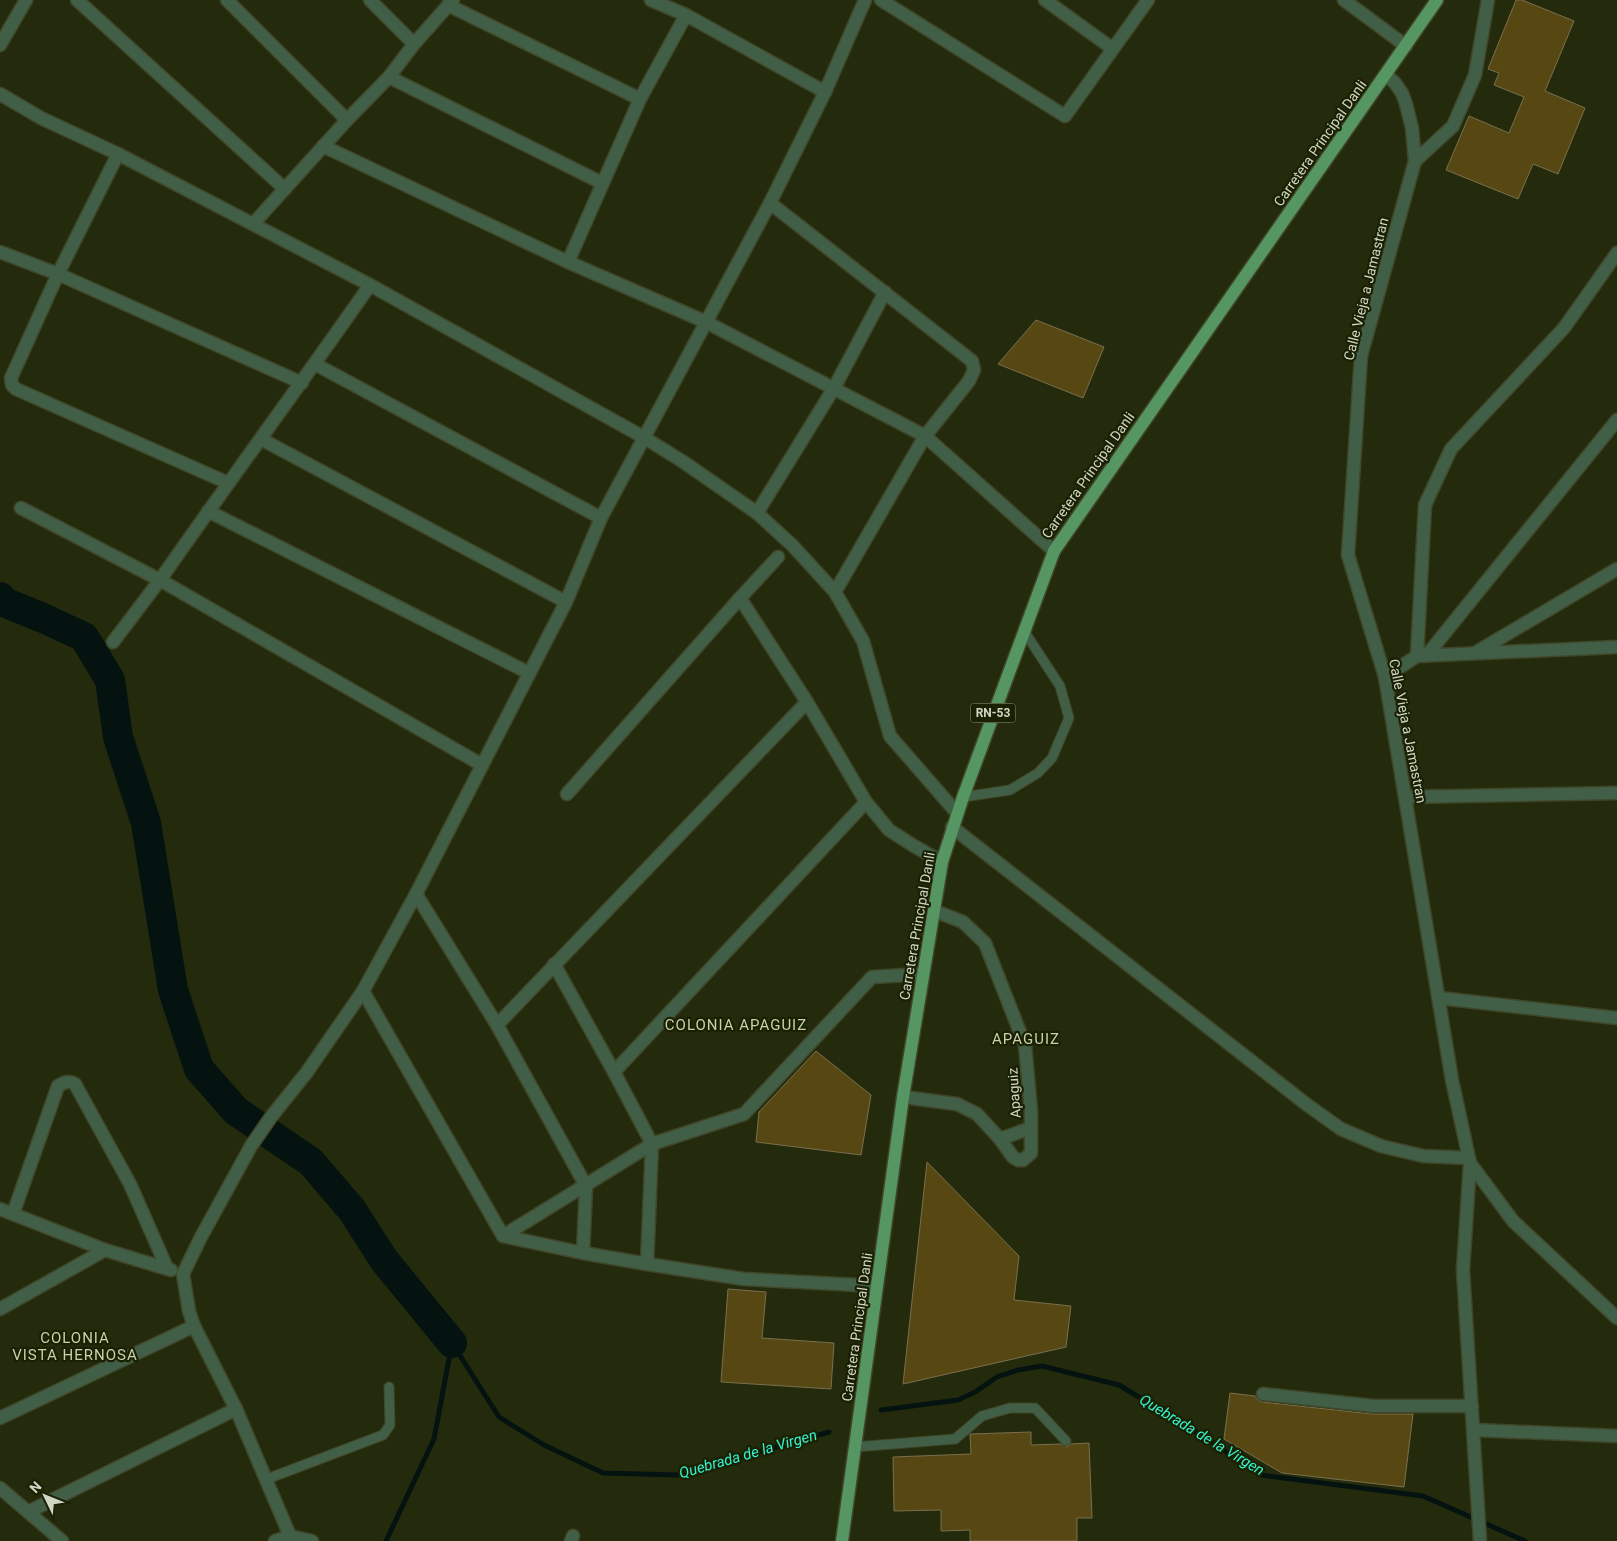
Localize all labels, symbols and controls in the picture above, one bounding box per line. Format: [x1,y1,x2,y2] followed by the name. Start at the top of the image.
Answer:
[1270,77,1370,209] street label: Carretera Principal Danli
[1341,216,1391,362] street label: Calle Vieja a Jamastran
[1038,409,1138,541] street label: Carretera Principal Danli
[1386,658,1430,804] street label: Calle Vieja a Jamastran
[970,704,1016,722] road number: RN-53
[896,851,938,1001] street label: Carretera Principal Danli
[665,1016,807,1034] district label: COLONIA APAGUIZ
[992,1030,1060,1048] district label: APAGUIZ
[1004,1067,1024,1119] street label: Apaguiz
[839,1252,875,1402] street label: Carretera Principal Danli
[12,1329,138,1364] district label: COLONIA VISTA HERNOSA
[1136,1391,1268,1479] water label: Quebrada de la Virgen
[677,1426,819,1482] water label: Quebrada de la Virgen
[20,1471,70,1521] north arrow
[26,1478,45,1496] text: N

